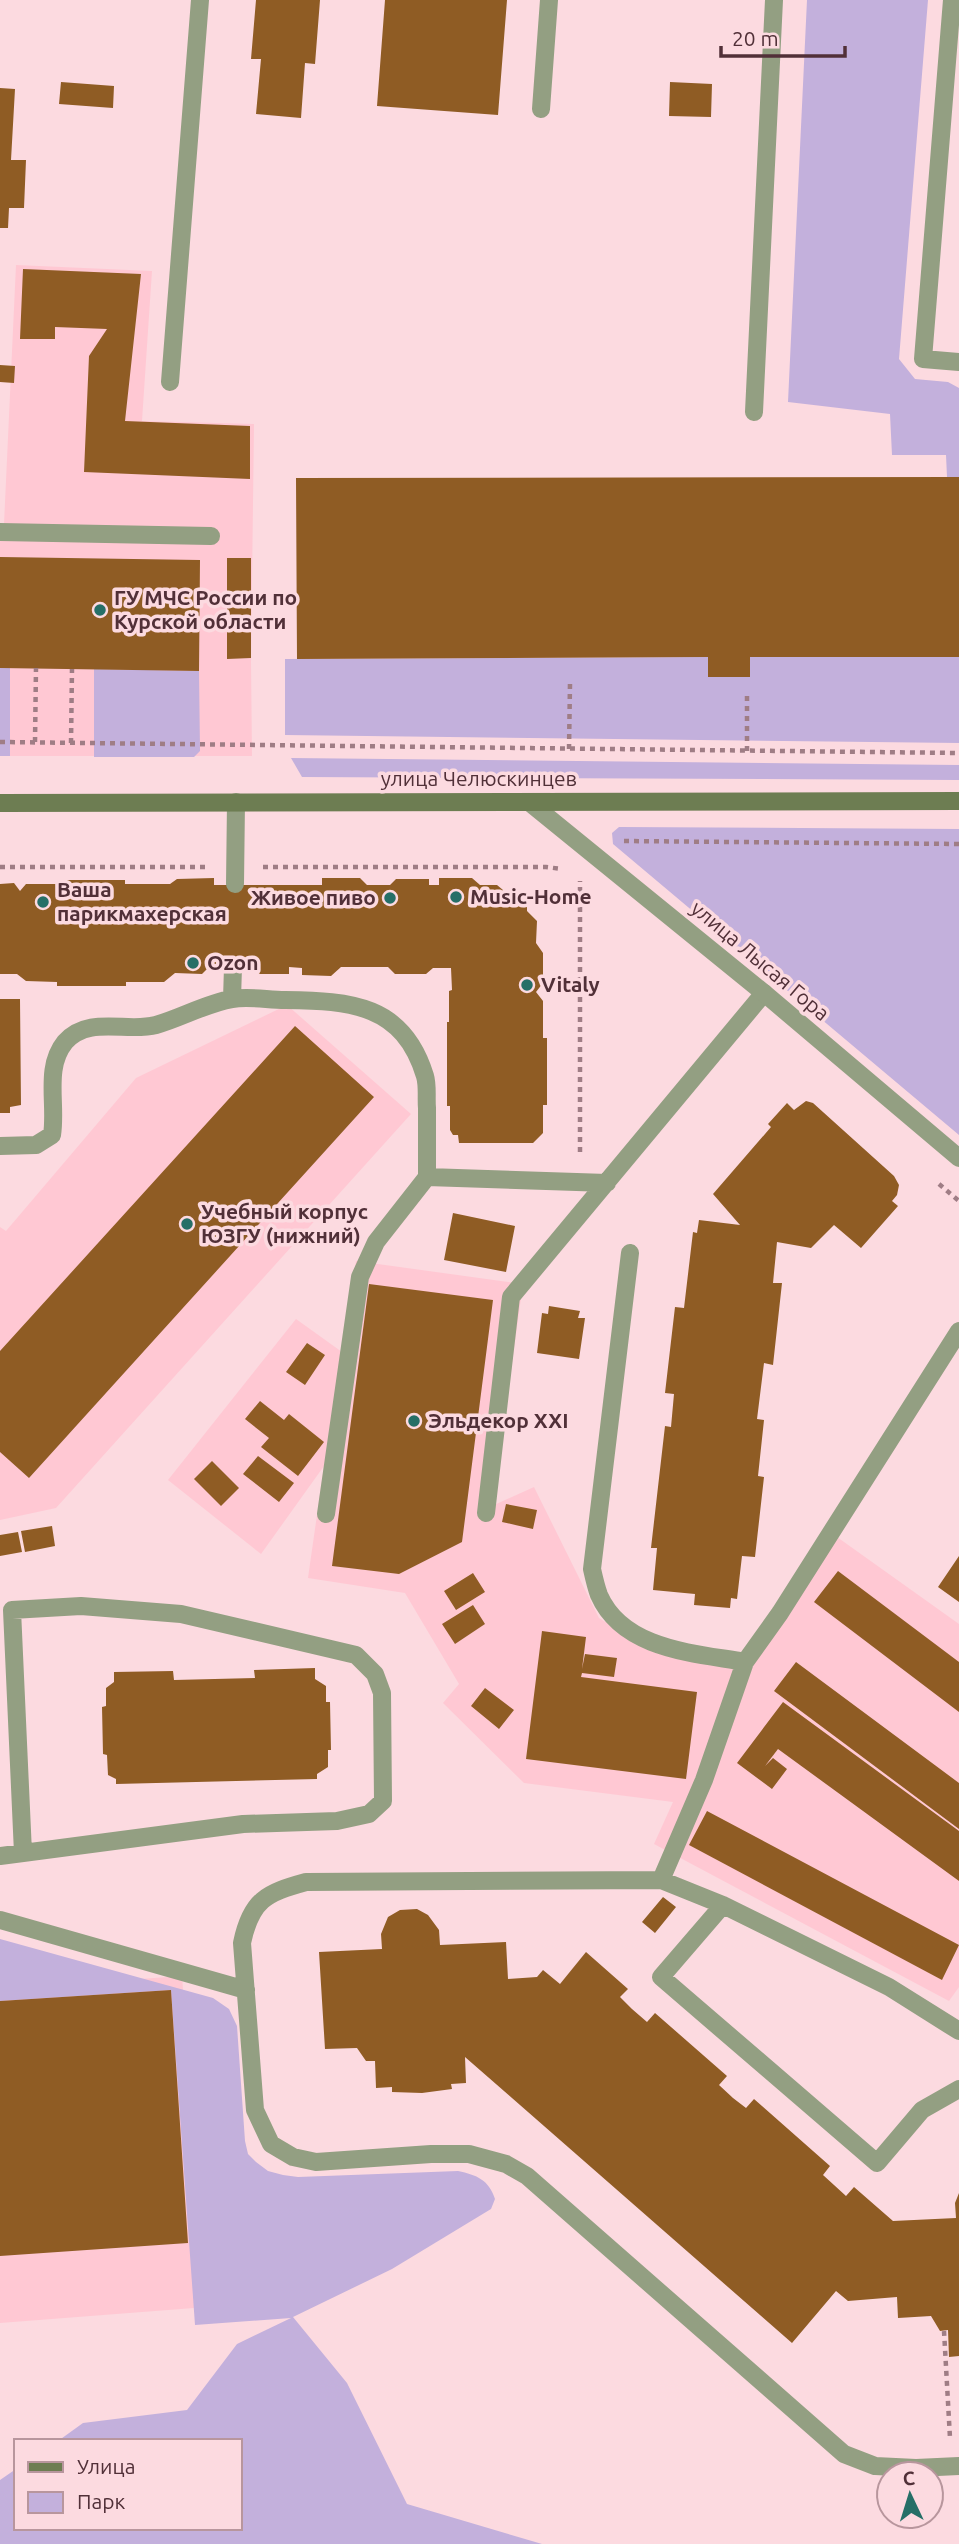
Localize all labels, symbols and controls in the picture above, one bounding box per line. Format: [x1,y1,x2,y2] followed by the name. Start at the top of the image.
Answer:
[721,14,845,58] scale bar
[732,26,779,50] text: 20 m
[114,585,297,633] place label: ГУ МЧС России по Курской области
[92,602,108,618] marker: ГУ МЧС России по Курской области
[381,766,577,790] street label: улица Челюскинцев
[57,877,227,925] place label: Ваша парикмахерская
[470,884,592,908] place label: Music-Home
[251,885,376,909] place label: Живое пиво
[448,889,464,905] marker: Music-Home
[382,890,398,906] marker: Живое пиво
[35,894,51,910] marker: Ваша парикмахерская
[687,896,835,1025] street label: улица Лысая Гора
[207,950,258,974] place label: Ozon
[185,955,201,971] marker: Ozon
[541,972,600,996] place label: Vitaly
[519,977,535,993] marker: Vitaly
[201,1199,368,1247] place label: Учебный корпус ЮЗГУ (нижний)
[179,1216,195,1232] marker: Учебный корпус ЮЗГУ (нижний)
[428,1408,568,1432] place label: Эльдекор XXI
[406,1413,422,1429] marker: Эльдекор XXI
[14,2439,242,2530] legend
[77,2454,135,2478] text: Улица
[875,2460,945,2530] north arrow
[902,2467,916,2489] text: С
[77,2489,126,2513] text: Парк

